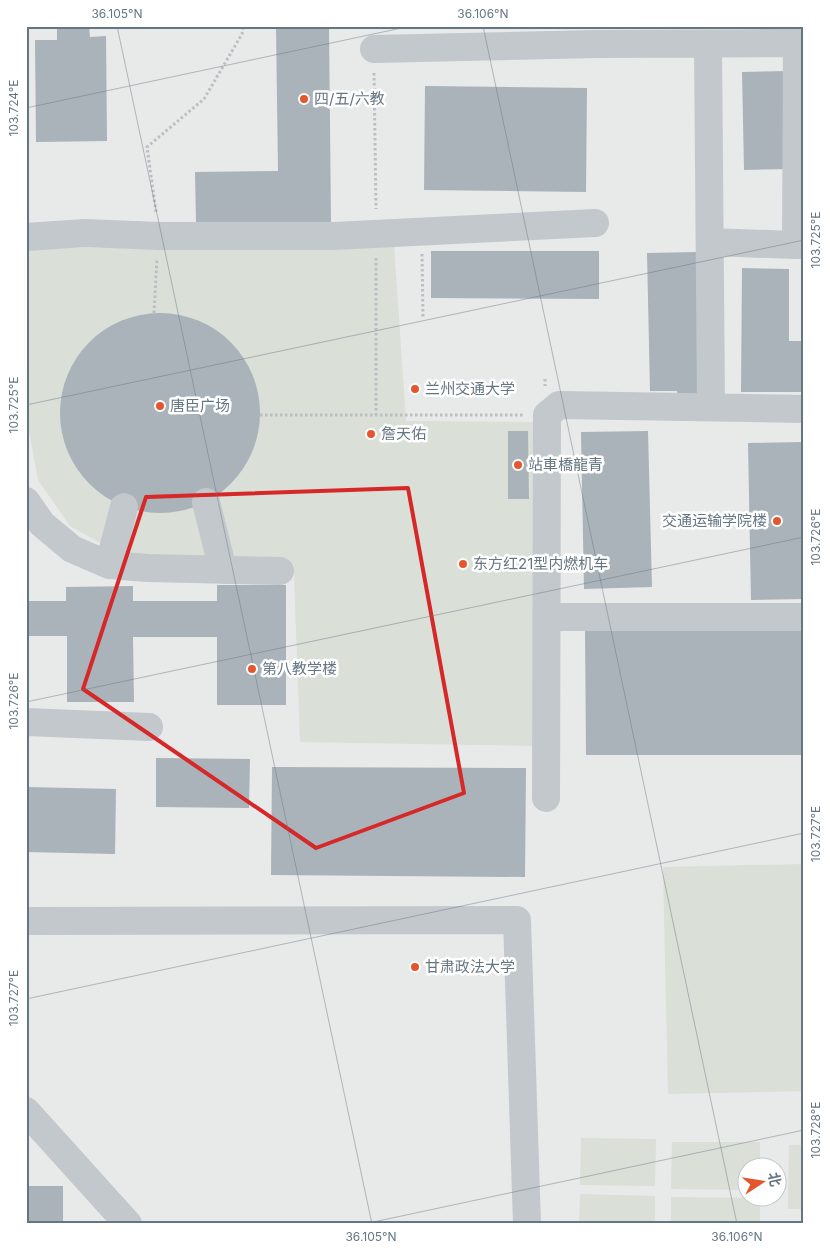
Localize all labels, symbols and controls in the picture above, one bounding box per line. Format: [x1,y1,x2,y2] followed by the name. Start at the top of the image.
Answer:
[91,6,143,21] text: 36.105°N
[457,6,509,21] text: 36.106°N
[6,80,21,137] text: 103.724°E
[314,89,385,108] place label: 四/五/六教
[298,93,310,105] marker: 四/五/六教
[808,212,823,268] text: 103.725°E
[6,377,21,433] text: 103.725°E
[425,379,515,398] place label: 兰州交通大学
[409,383,421,395] marker: 兰州交通大学
[170,396,230,415] place label: 唐臣广场
[154,400,166,412] marker: 唐臣广场
[381,424,426,443] place label: 詹天佑
[365,428,377,440] marker: 詹天佑
[528,455,603,474] place label: 站車橋龍青
[512,459,524,471] marker: 站車橋龍青
[808,508,823,566] text: 103.726°E
[662,511,767,530] place label: 交通运输学院楼
[771,515,783,527] marker: 交通运输学院楼
[473,554,608,573] place label: 东方红21型内燃机车
[457,558,469,570] marker: 东方红21型内燃机车
[262,659,337,678] place label: 第八教学楼
[246,663,258,675] marker: 第八教学楼
[6,672,21,730] text: 103.726°E
[808,806,823,862] text: 103.727°E
[425,957,515,976] place label: 甘肃政法大学
[409,961,421,973] marker: 甘肃政法大学
[6,970,21,1026] text: 103.727°E
[808,1102,823,1158] text: 103.728°E
[738,1158,788,1208] north arrow
[765,1171,785,1188] text: 北
[345,1229,397,1244] text: 36.105°N
[711,1229,763,1244] text: 36.106°N

